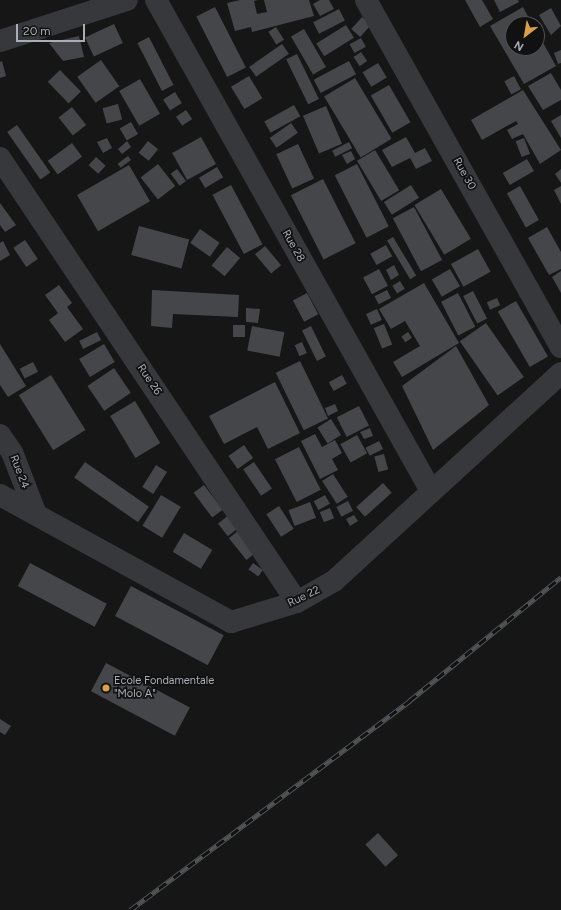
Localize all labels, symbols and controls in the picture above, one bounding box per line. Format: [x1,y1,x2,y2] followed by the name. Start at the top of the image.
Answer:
[18,16,87,42] scale bar
[505,16,545,56] north arrow
[23,24,51,38] text: 20 m
[512,38,526,54] text: N
[450,156,478,192] street label: Rue 30
[279,228,307,264] street label: Rue 28
[134,362,164,398] street label: Rue 26
[7,453,31,491] street label: Rue 24
[286,584,322,610] street label: Rue 22
[114,675,214,701] place label: Ecole Fondamentale "Molo A"
[101,683,111,693] marker: Ecole Fondamentale "Molo A"

